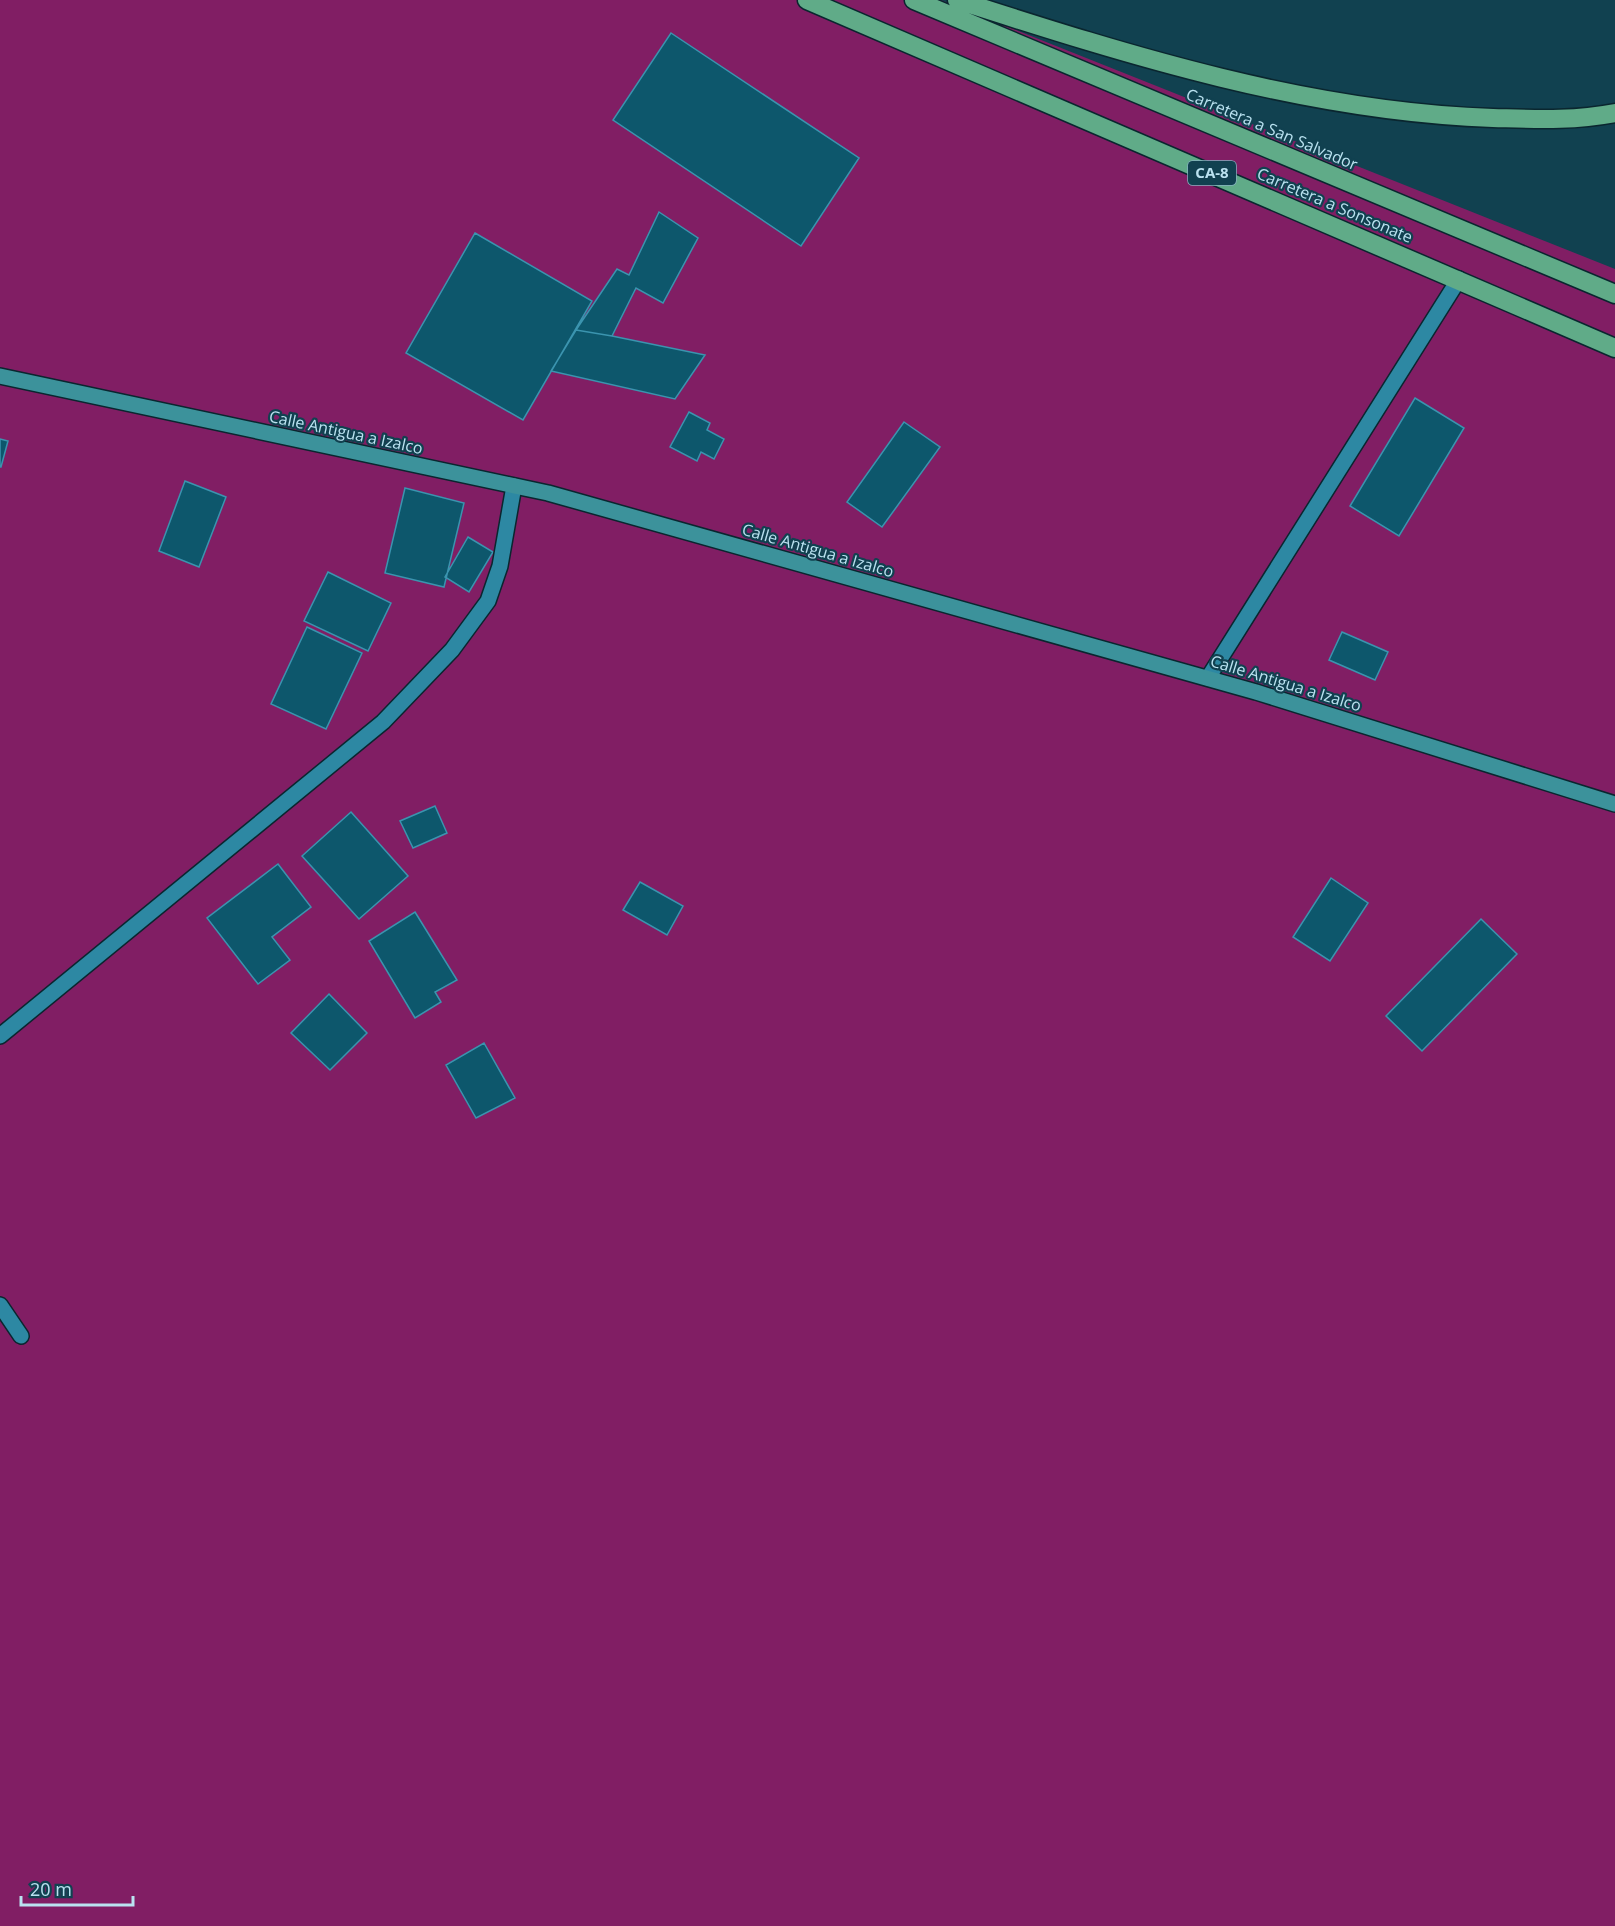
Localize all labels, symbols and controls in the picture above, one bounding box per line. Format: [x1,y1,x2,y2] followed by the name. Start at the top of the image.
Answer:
[1183,83,1362,175] street label: Carretera a San Salvador
[1188,161,1236,185] road number: CA-8
[1254,162,1416,248] street label: Carretera a Sonsonate
[267,405,425,459] street label: Calle Antigua a Izalco
[740,518,896,582] street label: Calle Antigua a Izalco
[1208,650,1364,716] street label: Calle Antigua a Izalco
[21,1869,134,1907] scale bar
[30,1877,72,1901] text: 20 m

